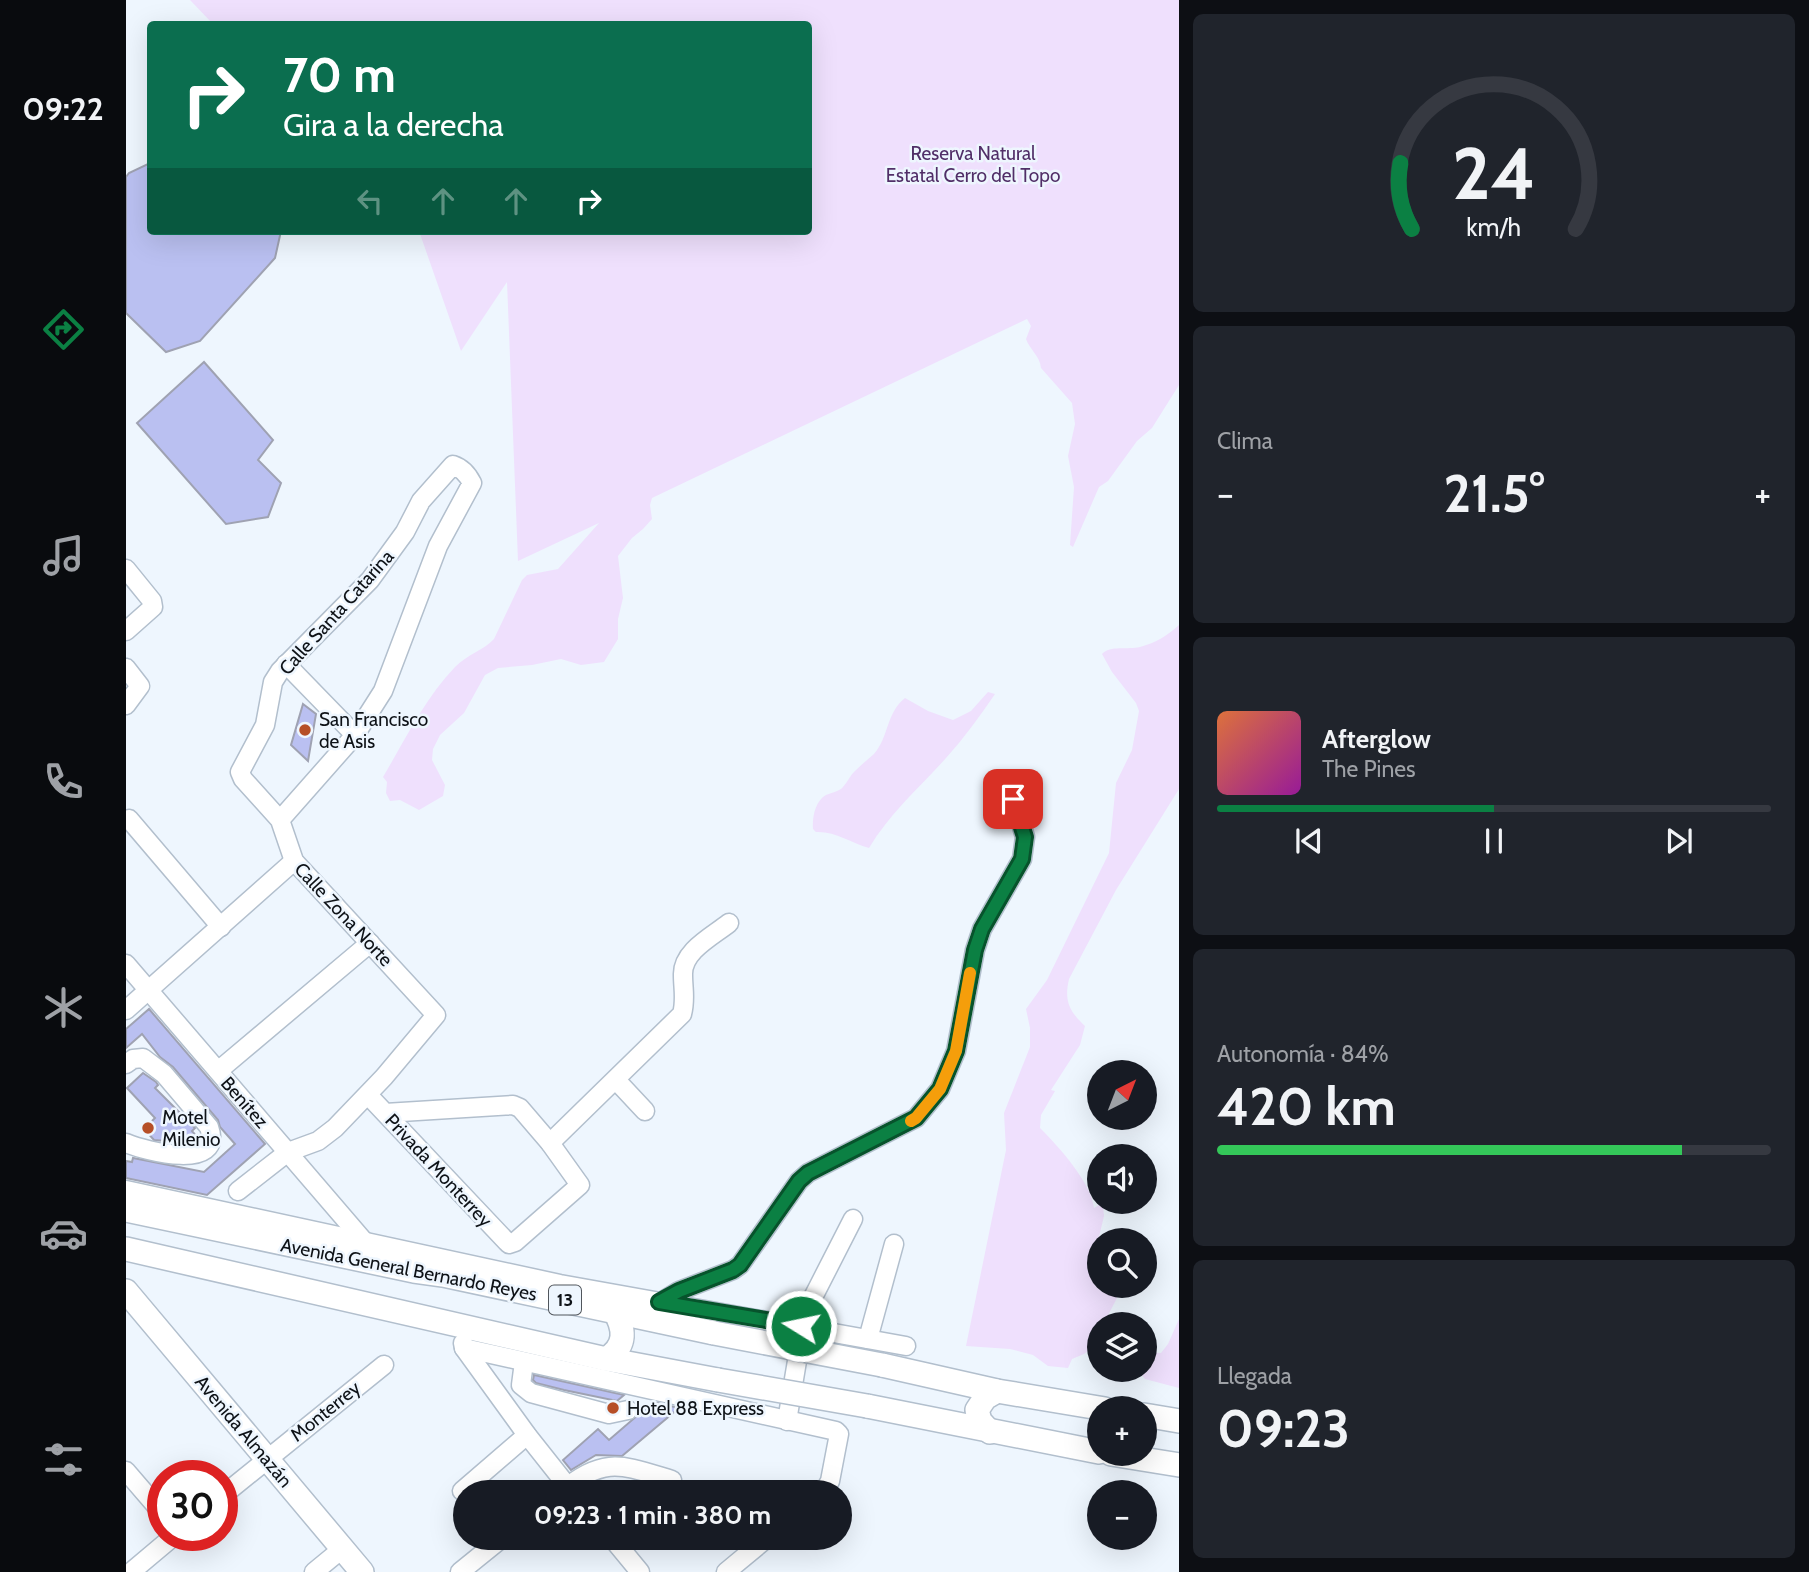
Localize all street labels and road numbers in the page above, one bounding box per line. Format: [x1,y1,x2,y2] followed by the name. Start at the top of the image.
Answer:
[274,545,398,680] street label: Calle Santa Catarina
[290,858,398,971] street label: Calle Zona Norte
[216,1072,273,1133] street label: Benítez
[380,1109,497,1232] street label: Privada Monterrey
[279,1233,539,1306] street label: Avenida General Bernardo Reyes
[549,1286,581,1315] road number: 13
[190,1371,297,1492] street label: Avenida Almazán
[286,1376,365,1446] street label: Monterrey

